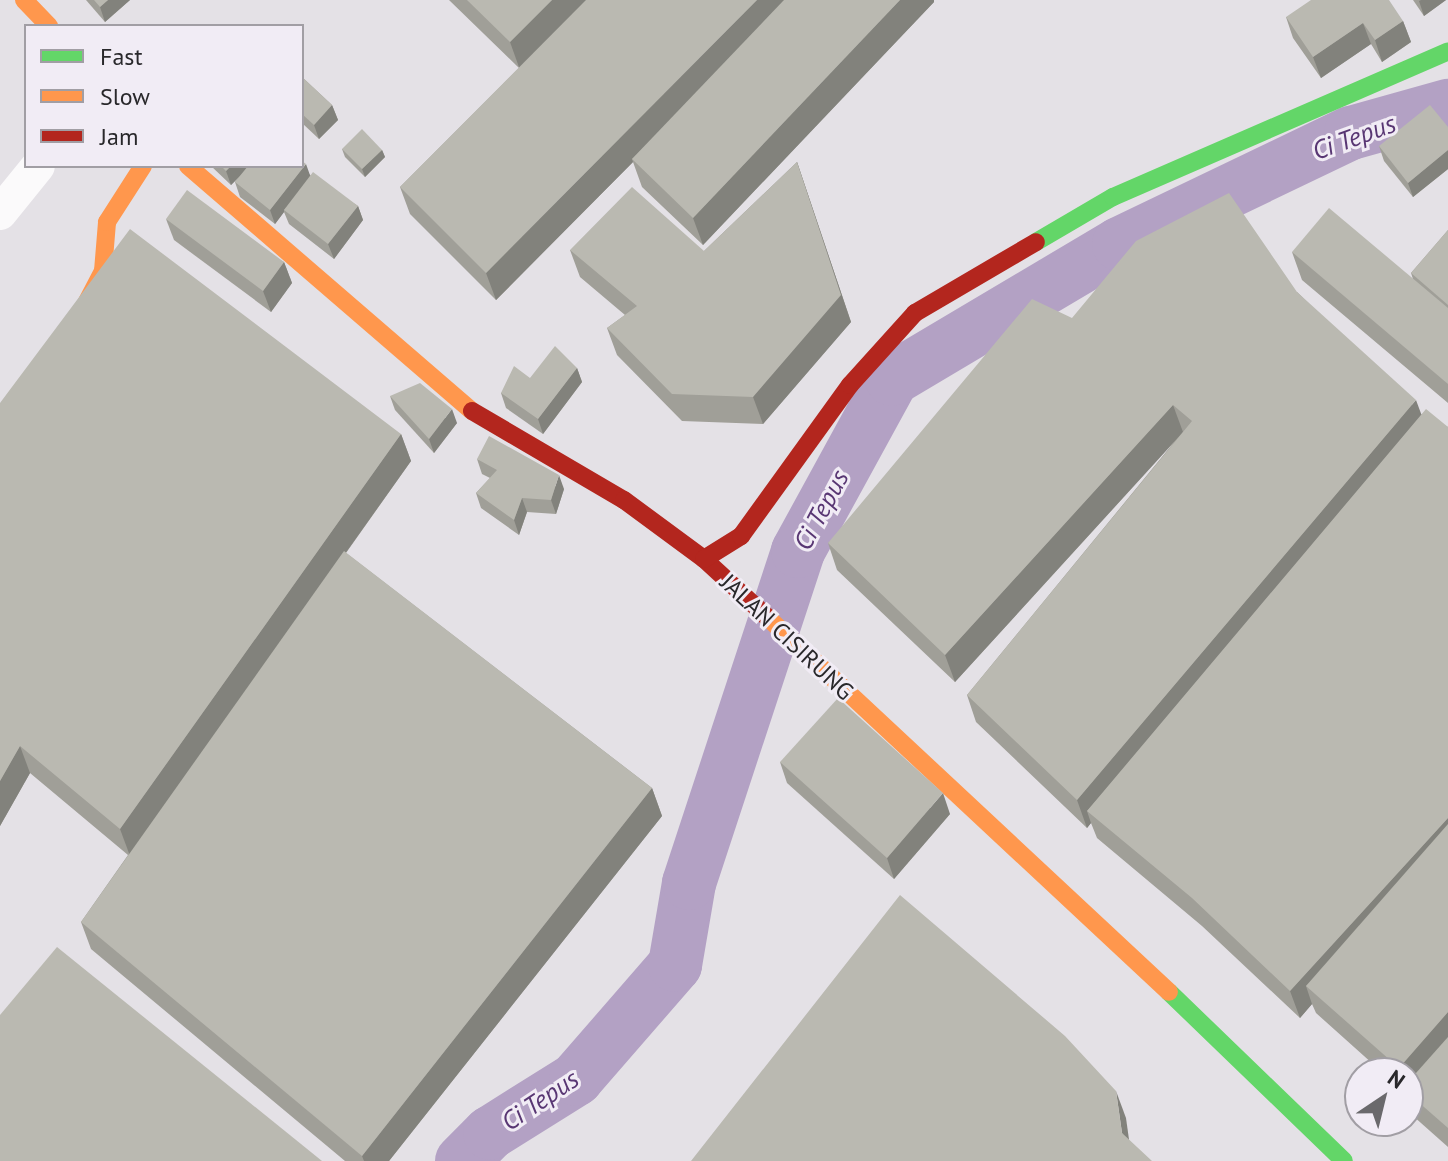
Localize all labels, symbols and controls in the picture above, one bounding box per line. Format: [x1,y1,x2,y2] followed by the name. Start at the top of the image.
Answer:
[24,24,304,168] legend
[100,41,143,72] text: Fast
[100,81,150,112] text: Slow
[1308,107,1400,167] water label: Ci Tepus
[100,121,138,152] text: Jam
[787,464,855,556] water label: Ci Tepus
[715,568,859,706] street label: JALAN CISIRUNG
[1344,1057,1424,1137] north arrow
[495,1063,585,1137] water label: Ci Tepus
[1383,1063,1411,1095] text: N

